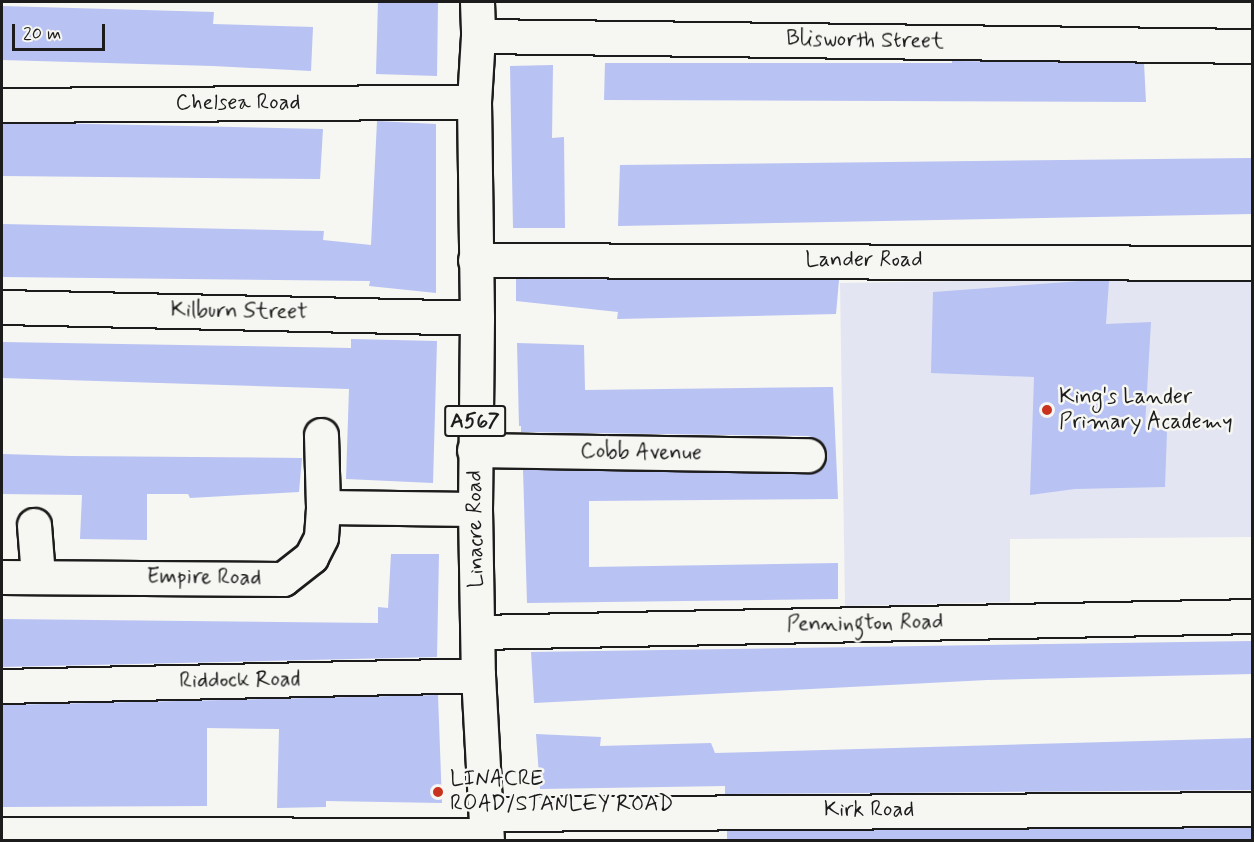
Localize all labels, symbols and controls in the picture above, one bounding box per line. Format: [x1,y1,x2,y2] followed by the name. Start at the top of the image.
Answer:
[15,12,108,50] scale bar
[23,22,61,46] text: 20 m
[786,26,944,56] street label: Blisworth Street
[175,91,301,117] street label: Chelsea Road
[805,248,923,274] street label: Lander Road
[171,298,307,326] street label: Kilburn Street
[1059,384,1237,436] place label: King's Lander Primary Academy
[444,403,506,439] road number: A567
[1040,403,1054,417] marker: King's Lander Primary Academy
[579,439,703,467] street label: Cobb Avenue
[462,470,490,588] street label: Linacre Road
[146,564,262,592] street label: Empire Road
[787,609,943,639] street label: Pennington Road
[180,667,300,695] street label: Riddock Road
[450,766,672,818] place label: LINACRE ROAD/STANLEY ROAD
[431,785,445,799] marker: LINACRE ROAD/STANLEY ROAD
[824,798,914,824] street label: Kirk Road

